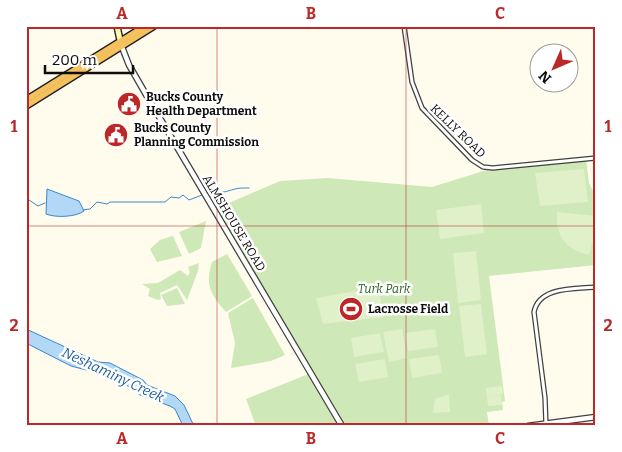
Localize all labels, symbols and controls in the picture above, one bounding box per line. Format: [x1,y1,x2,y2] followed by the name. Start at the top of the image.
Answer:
[116,4,128,23] text: A
[306,4,316,23] text: B
[495,4,505,23] text: C
[45,42,132,74] scale bar
[530,42,580,92] north arrow
[52,51,97,69] text: 200 m
[535,67,555,87] text: N
[146,90,257,118] place label: Bucks County Health Department
[116,91,142,117] public building icon: Bucks County Health Department
[428,101,488,161] street label: KELLY ROAD
[11,117,18,136] text: 1
[605,117,612,136] text: 1
[134,121,259,149] place label: Bucks County Planning Commission
[103,122,129,148] public building icon: Bucks County Planning Commission
[200,172,268,274] street label: ALMSHOUSE ROAD
[358,282,411,296] park label: Turk Park
[338,296,364,322] sports icon: Lacrosse Field
[368,302,449,316] place label: Lacrosse Field
[9,316,19,335] text: 2
[603,316,613,335] text: 2
[59,344,167,406] water label: Neshaminy Creek
[116,429,128,448] text: A
[306,429,316,448] text: B
[495,429,505,448] text: C

